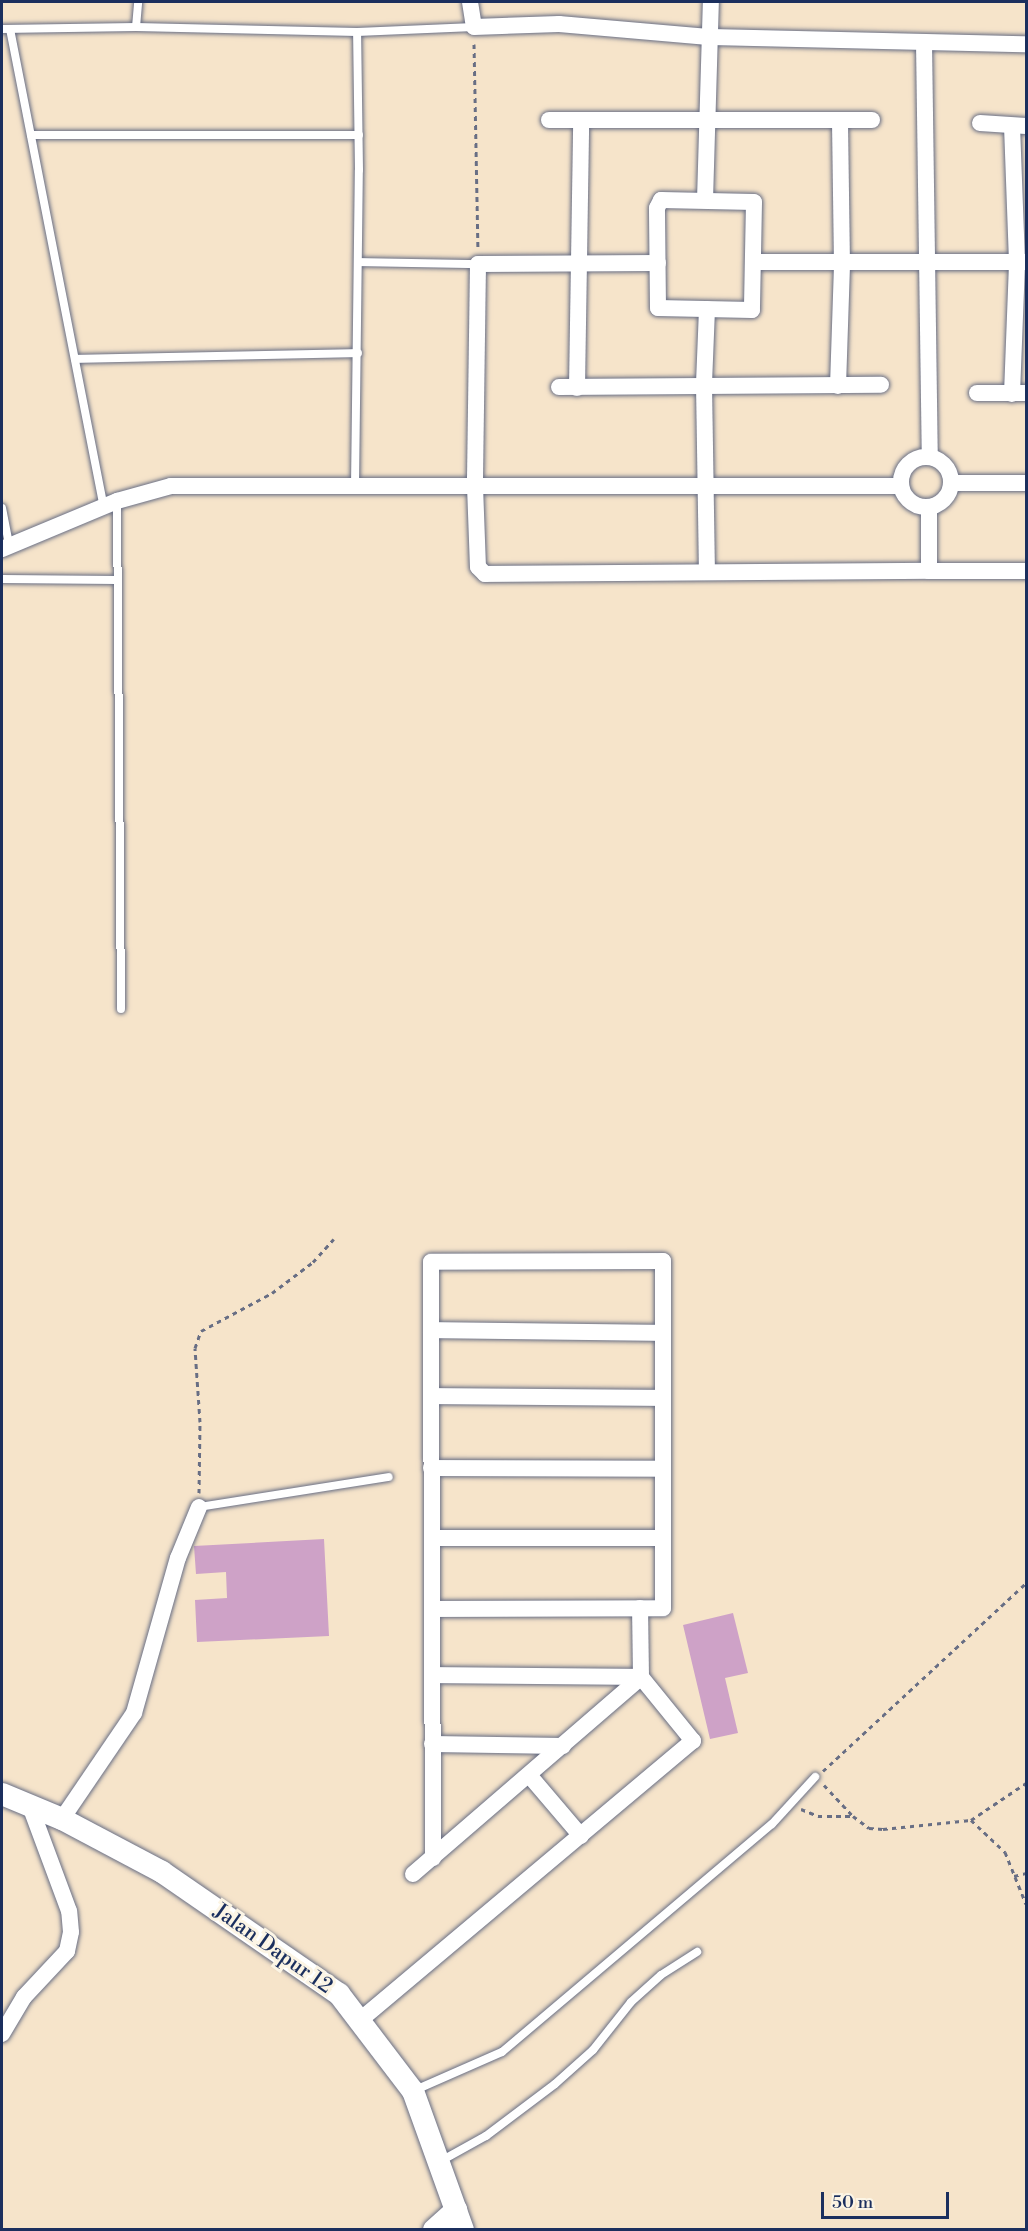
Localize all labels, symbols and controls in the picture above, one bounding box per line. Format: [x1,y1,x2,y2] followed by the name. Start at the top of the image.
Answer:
[209,1899,337,1999] street label: Jalan Dapur 12
[824,2180,952,2218] scale bar
[832,2191,873,2214] text: 50 m

